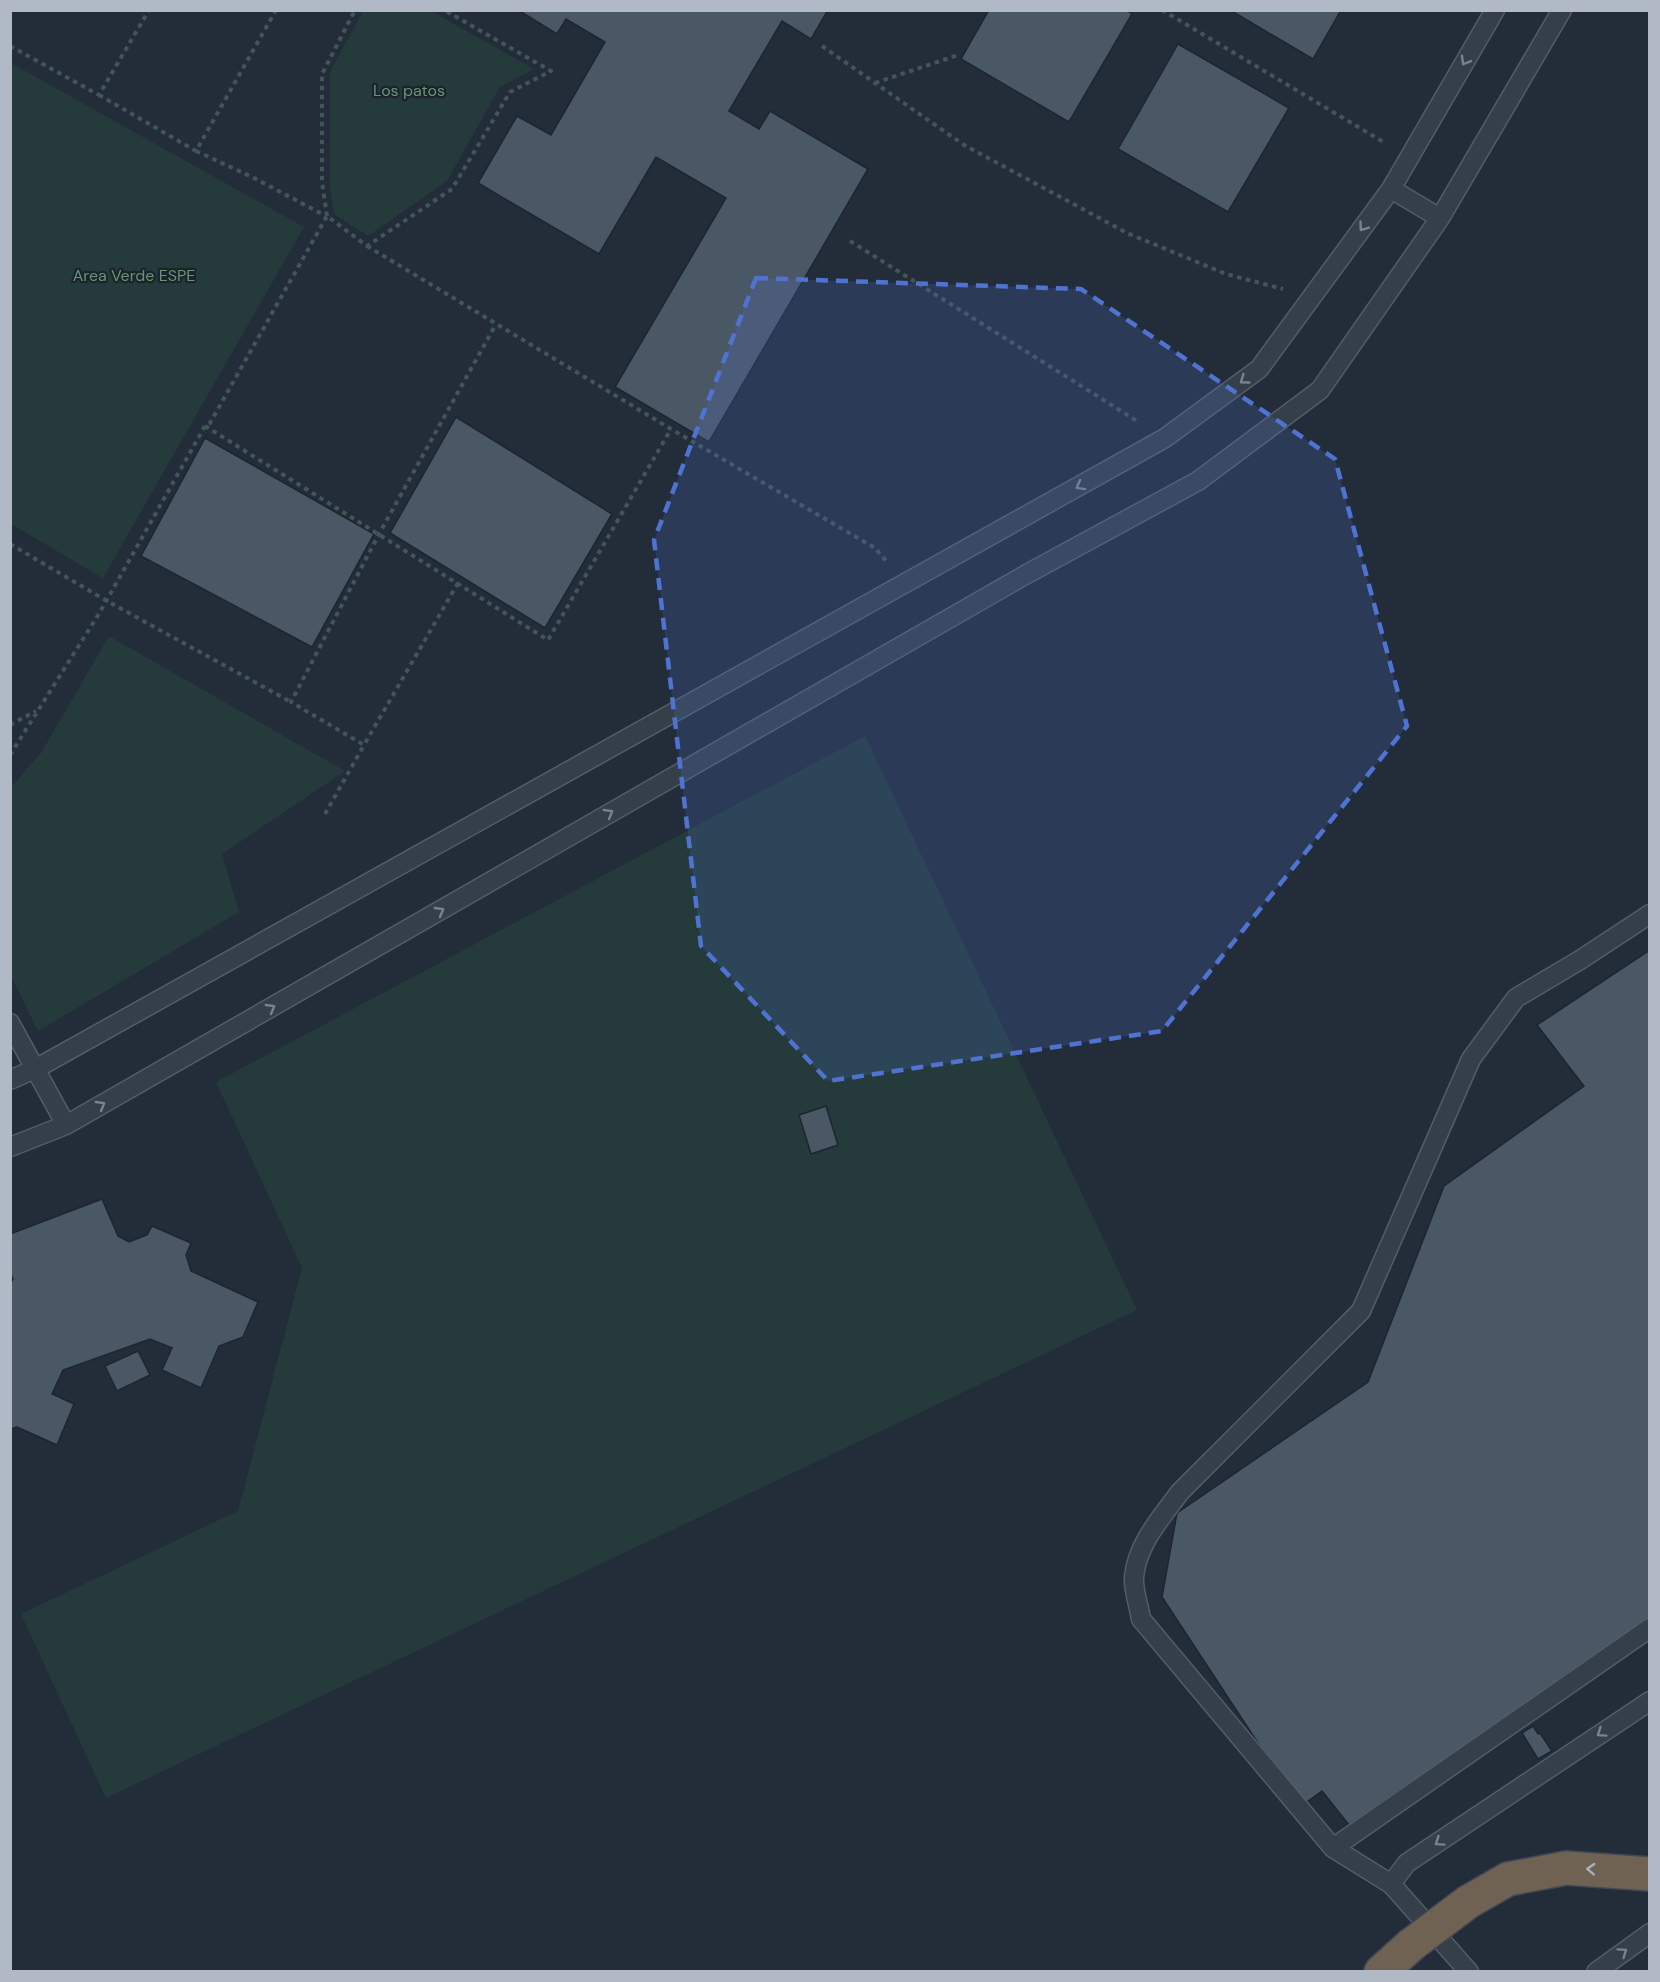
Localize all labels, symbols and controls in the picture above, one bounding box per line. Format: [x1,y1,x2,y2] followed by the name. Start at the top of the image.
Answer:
[1461,55,1472,65] one-way arrow
[373,80,445,101] park label: Los patos
[1359,220,1370,231] one-way arrow
[73,265,195,286] park label: Area Verde ESPE
[1239,373,1250,384] one-way arrow
[1076,478,1086,490] one-way arrow
[603,809,613,821] one-way arrow
[434,906,444,918] one-way arrow
[264,1003,275,1015] one-way arrow
[95,1101,106,1112] one-way arrow
[1597,1726,1607,1738] one-way arrow
[1435,1835,1446,1846] one-way arrow
[1587,1863,1596,1876] one-way arrow
[1616,1949,1627,1960] one-way arrow

